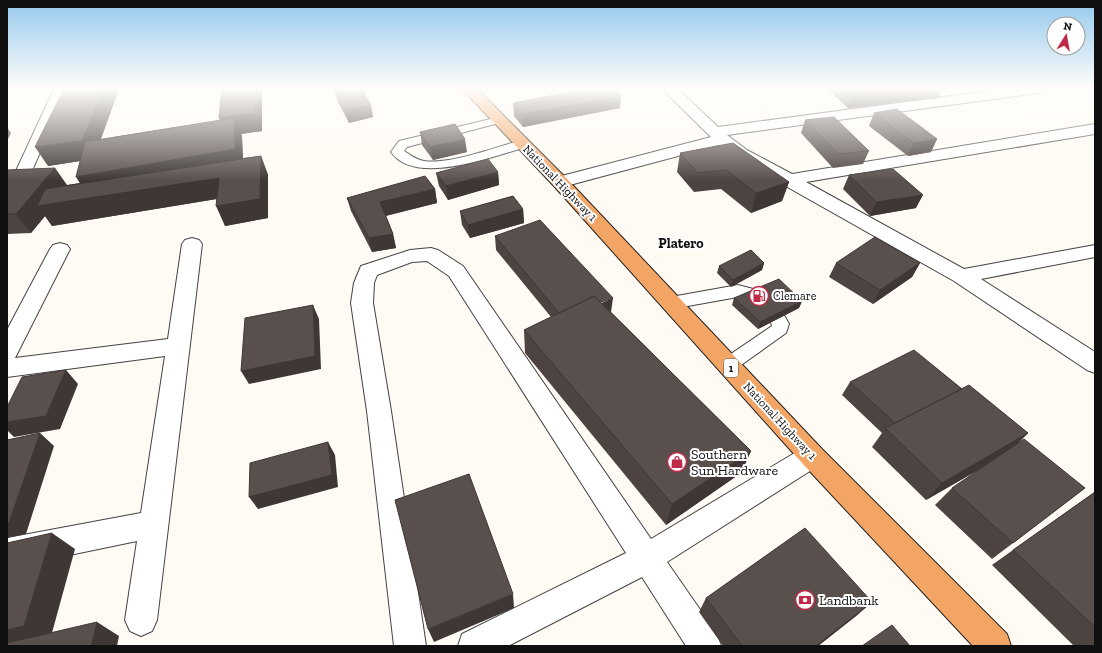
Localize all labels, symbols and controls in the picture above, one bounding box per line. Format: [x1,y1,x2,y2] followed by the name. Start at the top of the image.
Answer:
[1046,16,1086,56] north arrow
[1062,19,1074,34] text: N
[520,142,600,224] street label: National Highway 1
[658,235,704,252] district label: Platero
[748,285,770,307] fuel station icon: Clemare
[773,289,817,303] place label: Clemare
[724,359,738,377] road number: 1
[741,380,820,463] street label: National Highway 1
[691,446,779,479] place label: Southern Sun Hardware
[666,451,688,473] shop icon: Southern Sun Hardware
[794,589,816,611] bank icon: Landbank
[819,592,879,609] place label: Landbank

